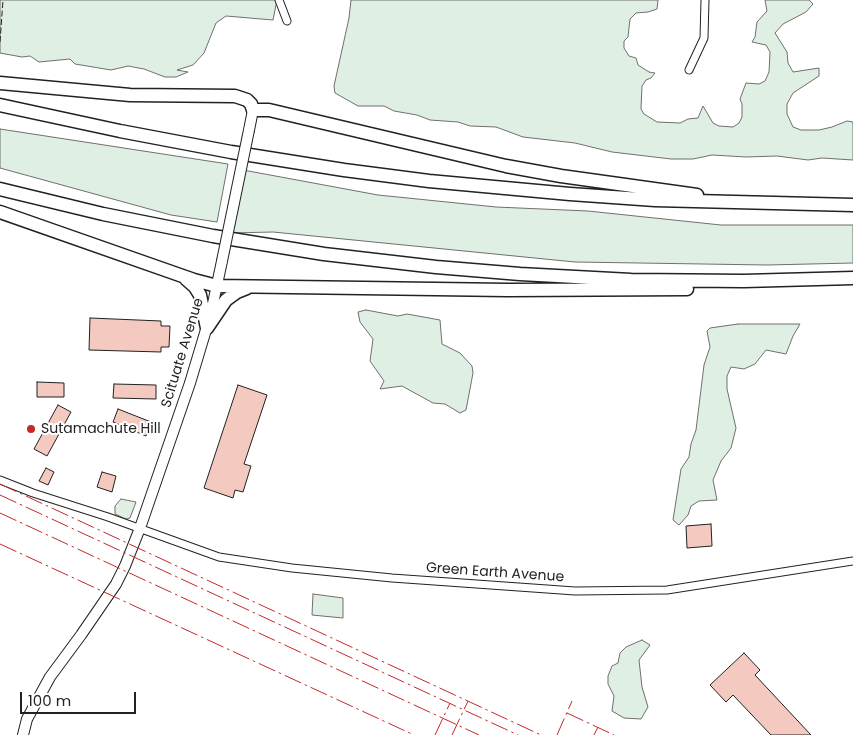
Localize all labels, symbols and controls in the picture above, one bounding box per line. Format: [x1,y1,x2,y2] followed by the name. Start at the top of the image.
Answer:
[158,296,208,410] street label: Scituate Avenue
[41,421,161,437] place label: Sutamachute Hill
[25,423,37,435] marker: Sutamachute Hill
[425,560,565,586] street label: Green Earth Avenue
[22,682,139,714] scale bar
[28,690,71,711] text: 100 m

